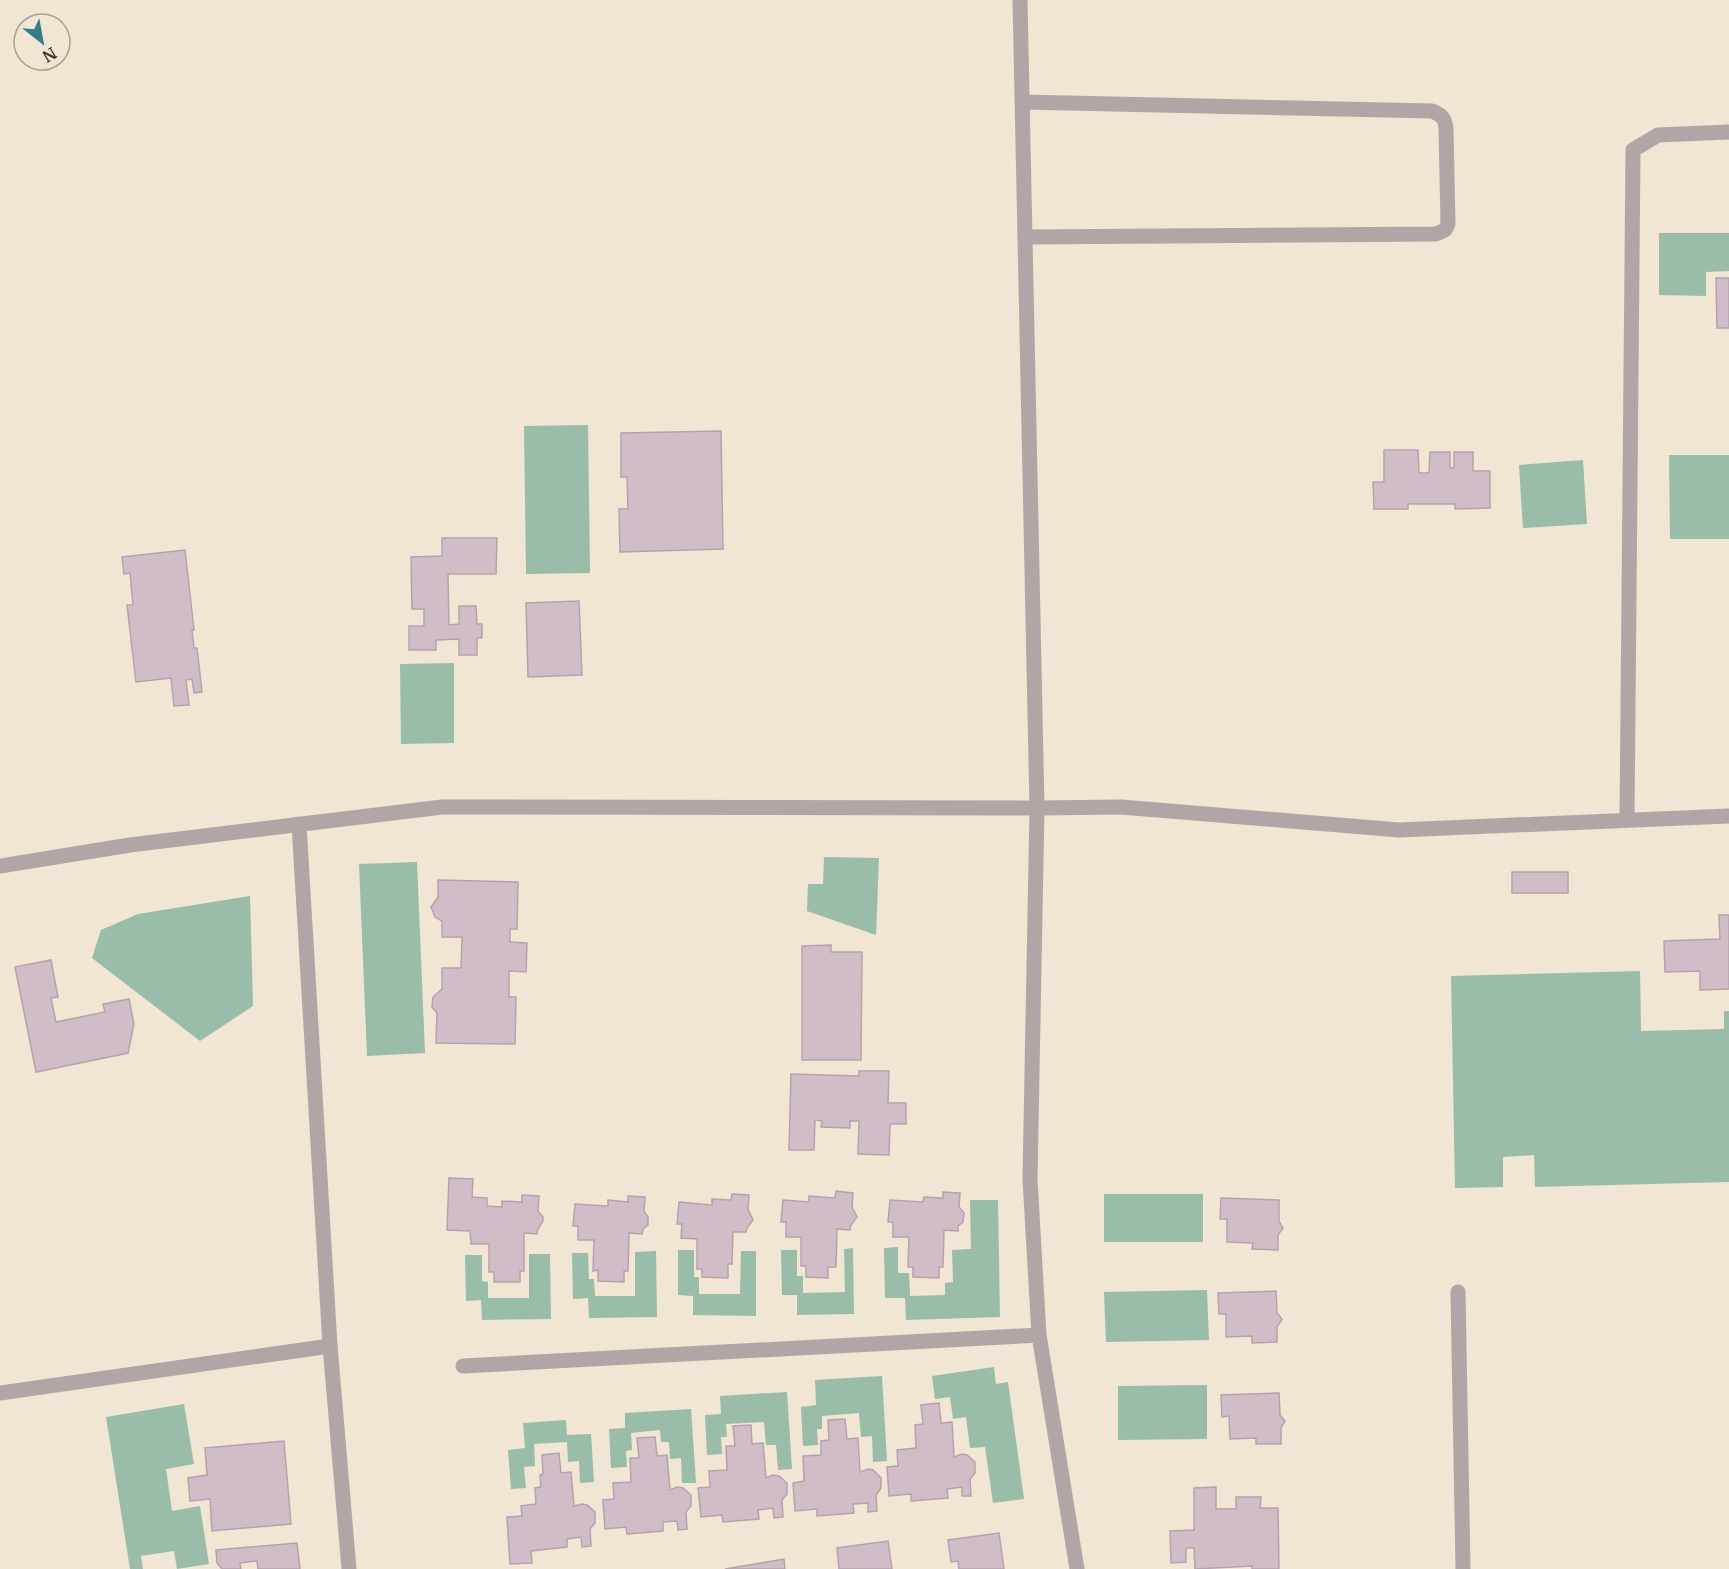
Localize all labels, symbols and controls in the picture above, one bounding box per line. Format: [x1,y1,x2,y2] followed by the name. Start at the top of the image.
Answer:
[12,12,72,72] north arrow
[39,43,60,67] text: N

